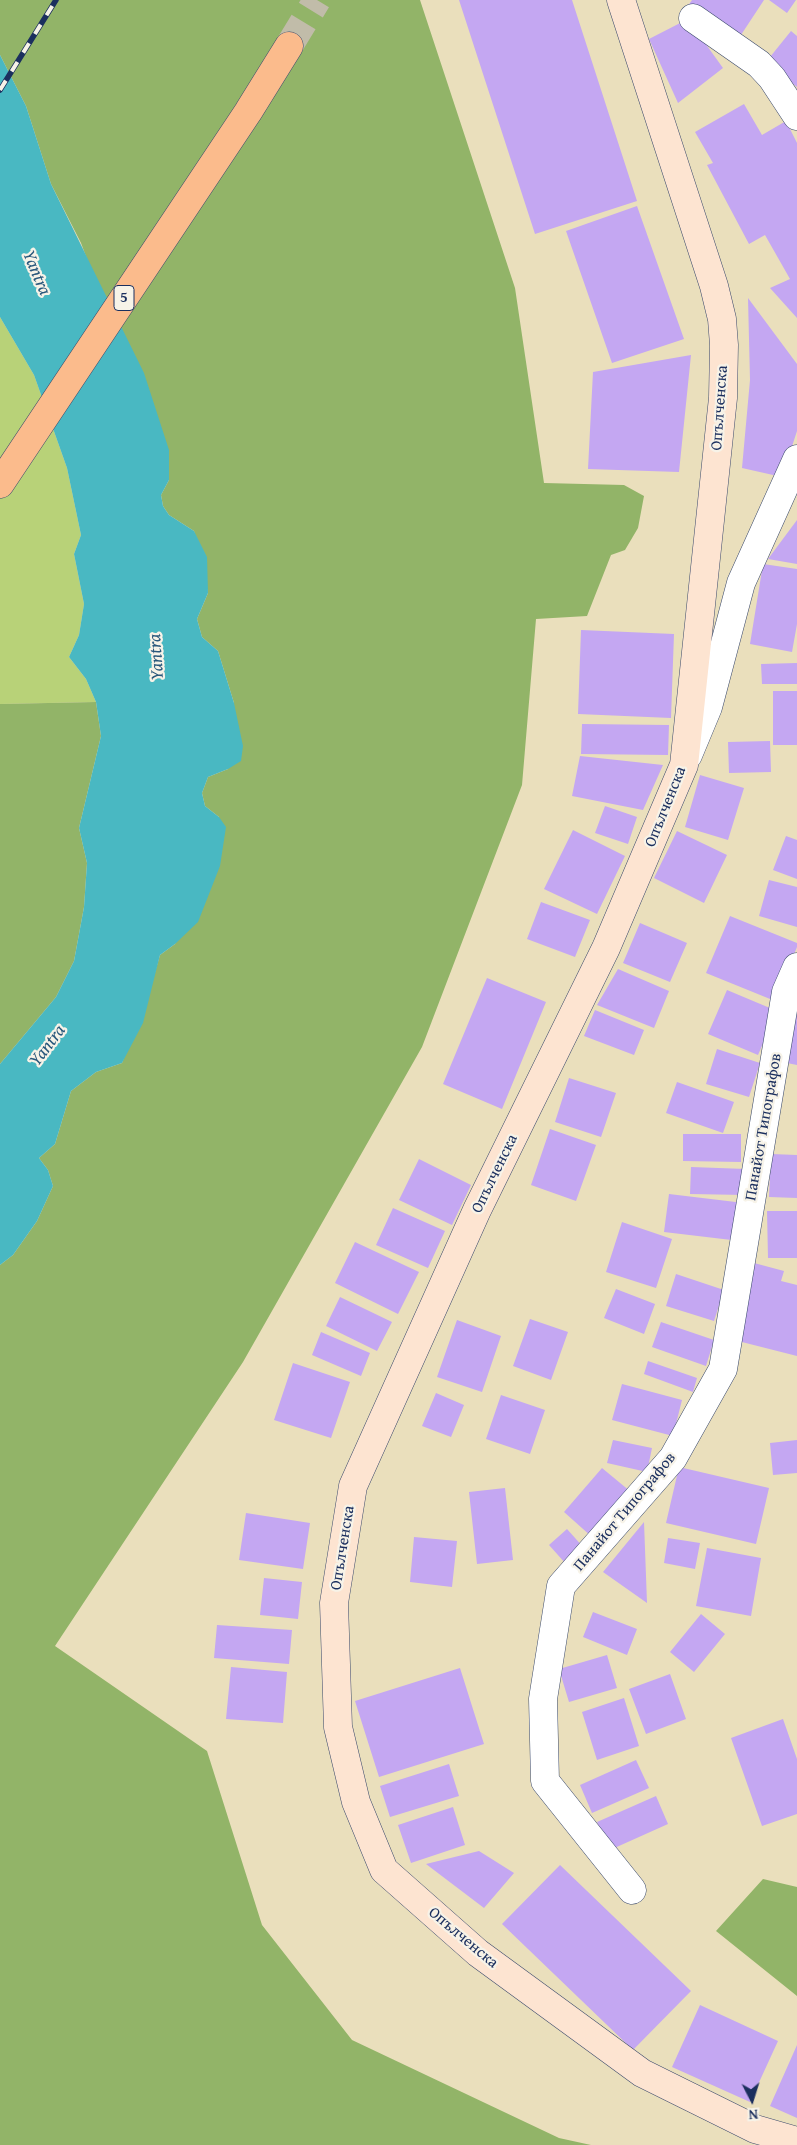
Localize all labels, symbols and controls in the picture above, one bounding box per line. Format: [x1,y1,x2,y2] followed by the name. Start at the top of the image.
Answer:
[17,247,55,299] water label: Yantra
[114,286,134,310] road number: 5
[707,365,733,451] street label: Опълченска
[145,633,169,681] water label: Yantra
[641,764,691,850] street label: Опълченска
[25,1021,71,1071] water label: Yantra
[742,1052,786,1202] street label: Панайот Типографов
[468,1131,522,1217] street label: Опълченска
[570,1449,680,1575] street label: Панайот Типографов
[327,1504,359,1592] street label: Опълченска
[424,1903,502,1973] street label: Опълченска
[727,2075,777,2125] north arrow
[748,2105,759,2125] text: N

